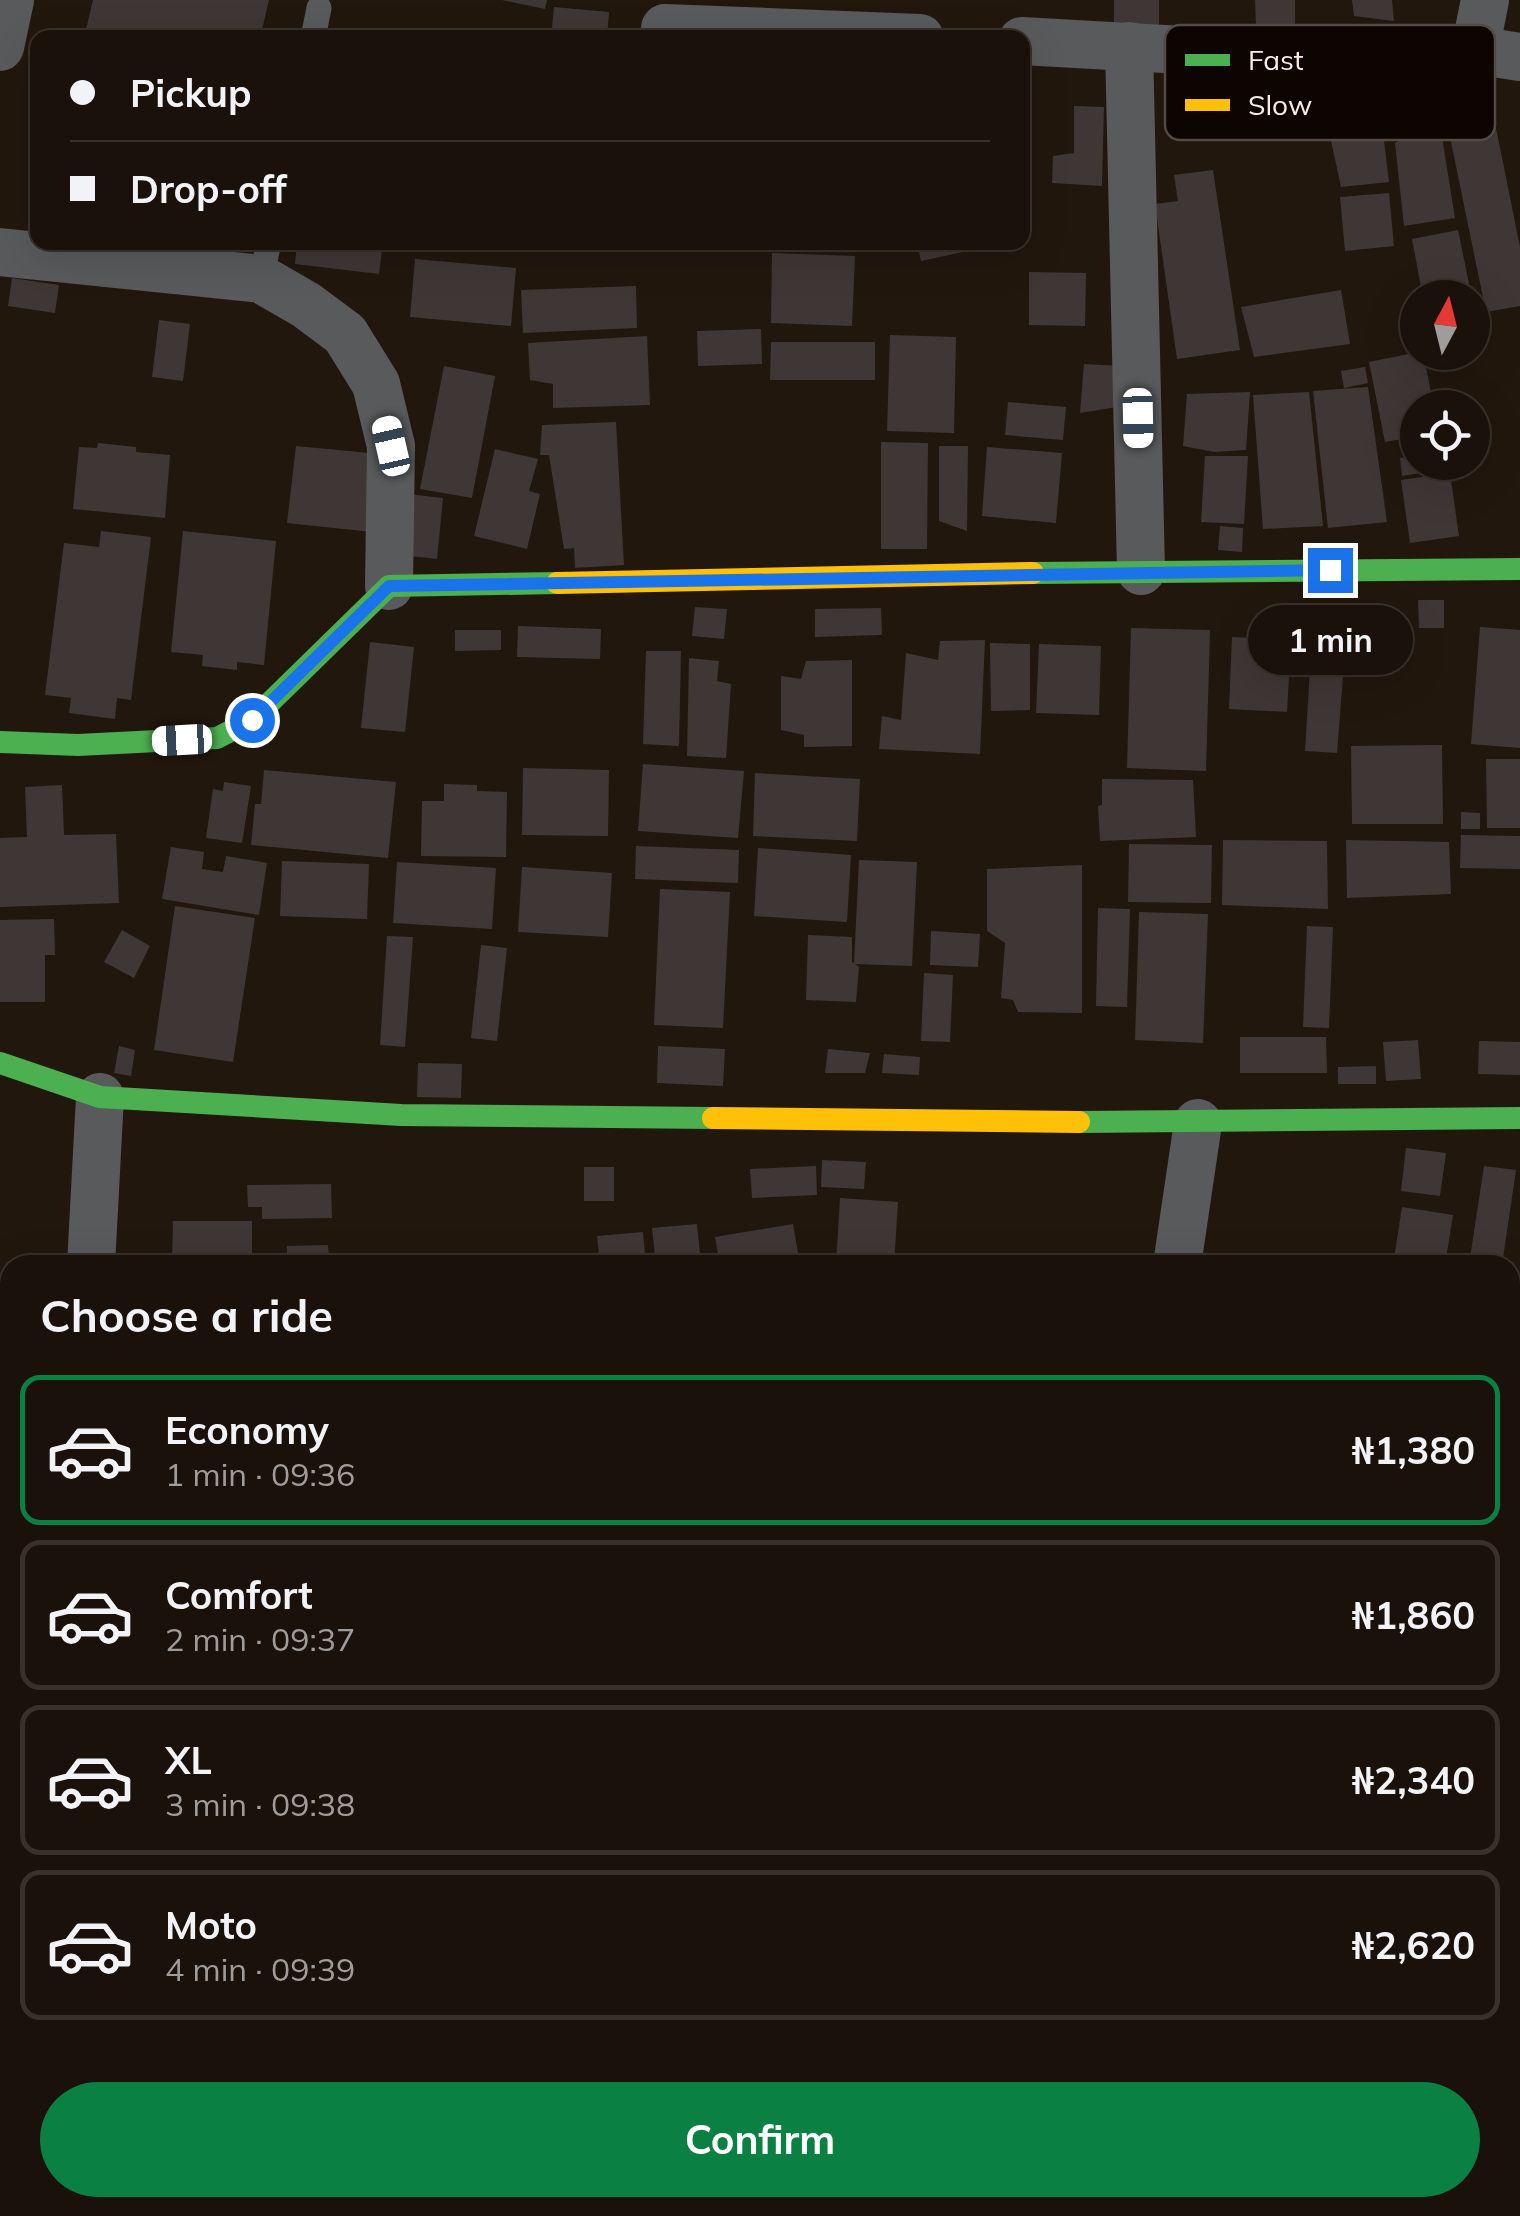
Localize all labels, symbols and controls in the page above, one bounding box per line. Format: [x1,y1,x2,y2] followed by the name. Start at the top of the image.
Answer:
[1165,25,1495,140] legend
[1248,42,1304,77] text: Fast
[130,69,252,117] text: Pickup
[1248,87,1312,122] text: Slow
[130,165,287,213] text: Drop-off
[1400,280,1490,370] north arrow
[1400,280,1490,480] map controls
[1122,388,1154,448] car
[1400,390,1490,480] button: locate
[370,413,412,479] car
[1308,548,1353,593] route end
[1248,605,1412,675] callout: 1 min
[1288,620,1373,660] text: 1 min
[230,698,275,743] route start
[151,723,213,757] car
[40,1287,333,1343] text: Choose a ride
[45,1405,135,1495] icon: car
[165,1406,329,1454] text: Economy
[1352,1426,1475,1474] text: ₦1,380
[165,1454,355,1494] text: 1 min · 09:36
[45,1570,135,1660] icon: car
[165,1571,313,1619] text: Comfort
[1352,1591,1475,1639] text: ₦1,860
[165,1619,355,1659] text: 2 min · 09:37
[45,1735,135,1825] icon: car
[165,1736,212,1784] text: XL
[1352,1756,1475,1804] text: ₦2,340
[165,1784,355,1824] text: 3 min · 09:38
[45,1900,135,1990] icon: car
[165,1901,257,1949] text: Moto
[1352,1921,1475,1969] text: ₦2,620
[165,1949,355,1989] text: 4 min · 09:39
[40,2082,1480,2197] button: Confirm

